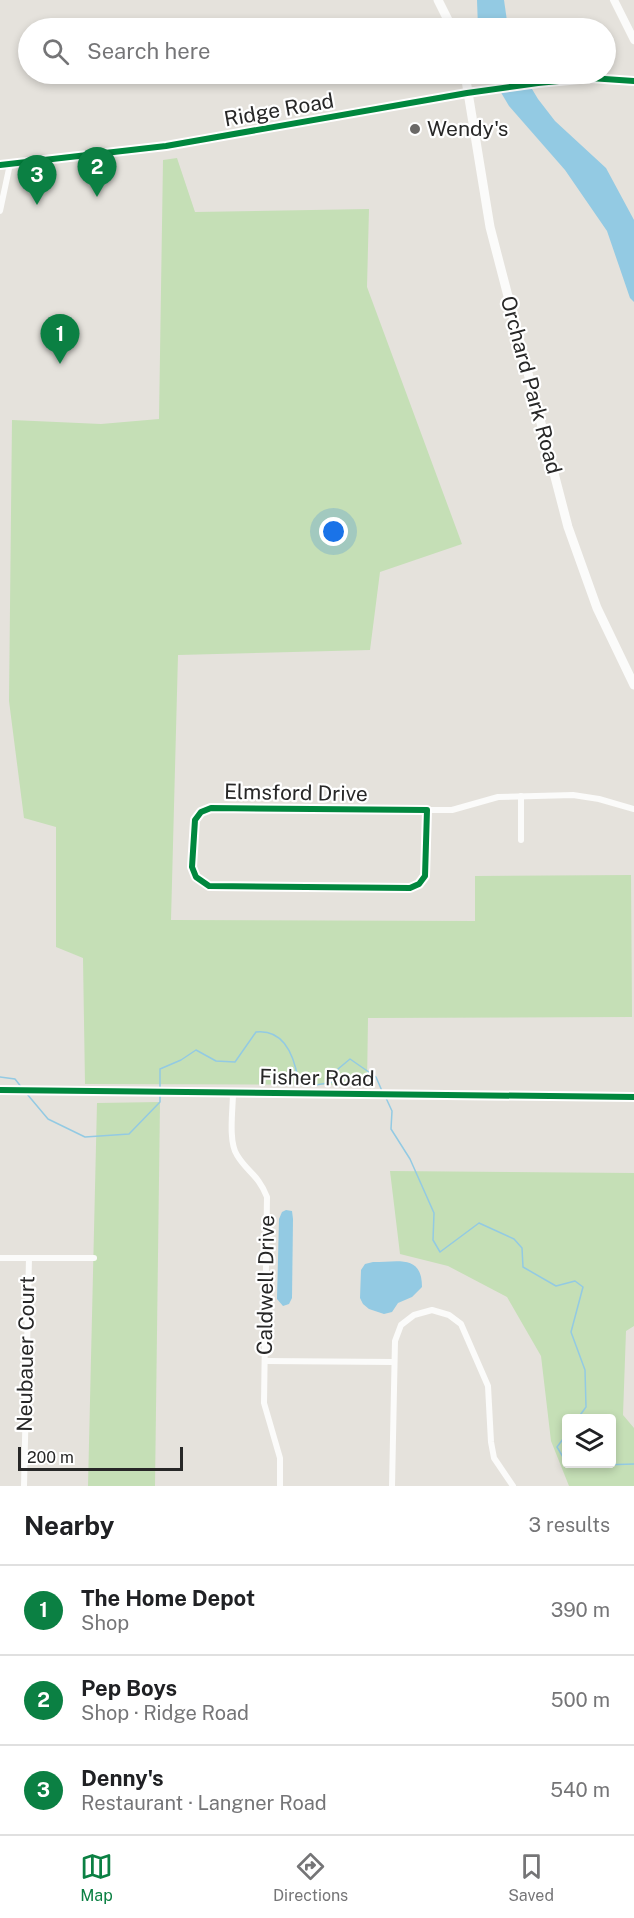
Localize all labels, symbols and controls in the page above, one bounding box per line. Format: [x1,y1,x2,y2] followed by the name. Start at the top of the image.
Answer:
[18,18,616,84] search box
[39,35,72,68] icon: search
[87,38,211,64] text: Search here
[222,88,336,131] street label: Ridge Road
[427,116,508,141] place label: Wendy's
[408,122,422,136] marker: Wendy's
[78,148,116,197] pin: 2
[18,156,57,205] pin: 3
[496,293,567,477] street label: Orchard Park Road
[40,314,80,364] pin: 1
[319,517,348,546] your location
[224,779,368,806] street label: Elmsford Drive
[259,1064,375,1091] street label: Fisher Road
[252,1215,279,1355] street label: Caldwell Drive
[12,1276,39,1432] street label: Neubauer Court
[562,1414,616,1468] map controls
[562,1414,616,1468] button: layers
[18,1444,183,1472] scale bar
[27,1448,74,1467] text: 200 m
[24,1510,114,1541] text: Nearby
[529,1513,610,1537] text: 3 results
[81,1585,255,1611] text: The Home Depot
[39,1598,48,1622] text: 1
[551,1598,610,1622] text: 390 m
[81,1611,129,1635] text: Shop
[81,1675,177,1701] text: Pep Boys
[37,1688,50,1712] text: 2
[551,1688,610,1712] text: 500 m
[81,1701,249,1725] text: Shop · Ridge Road
[81,1765,164,1791] text: Denny's
[37,1778,50,1802] text: 3
[550,1778,610,1802] text: 540 m
[81,1791,327,1815] text: Restaurant · Langner Road
[80,1850,113,1905] tab: Map
[273,1850,348,1905] tab: Directions
[508,1850,554,1905] tab: Saved

